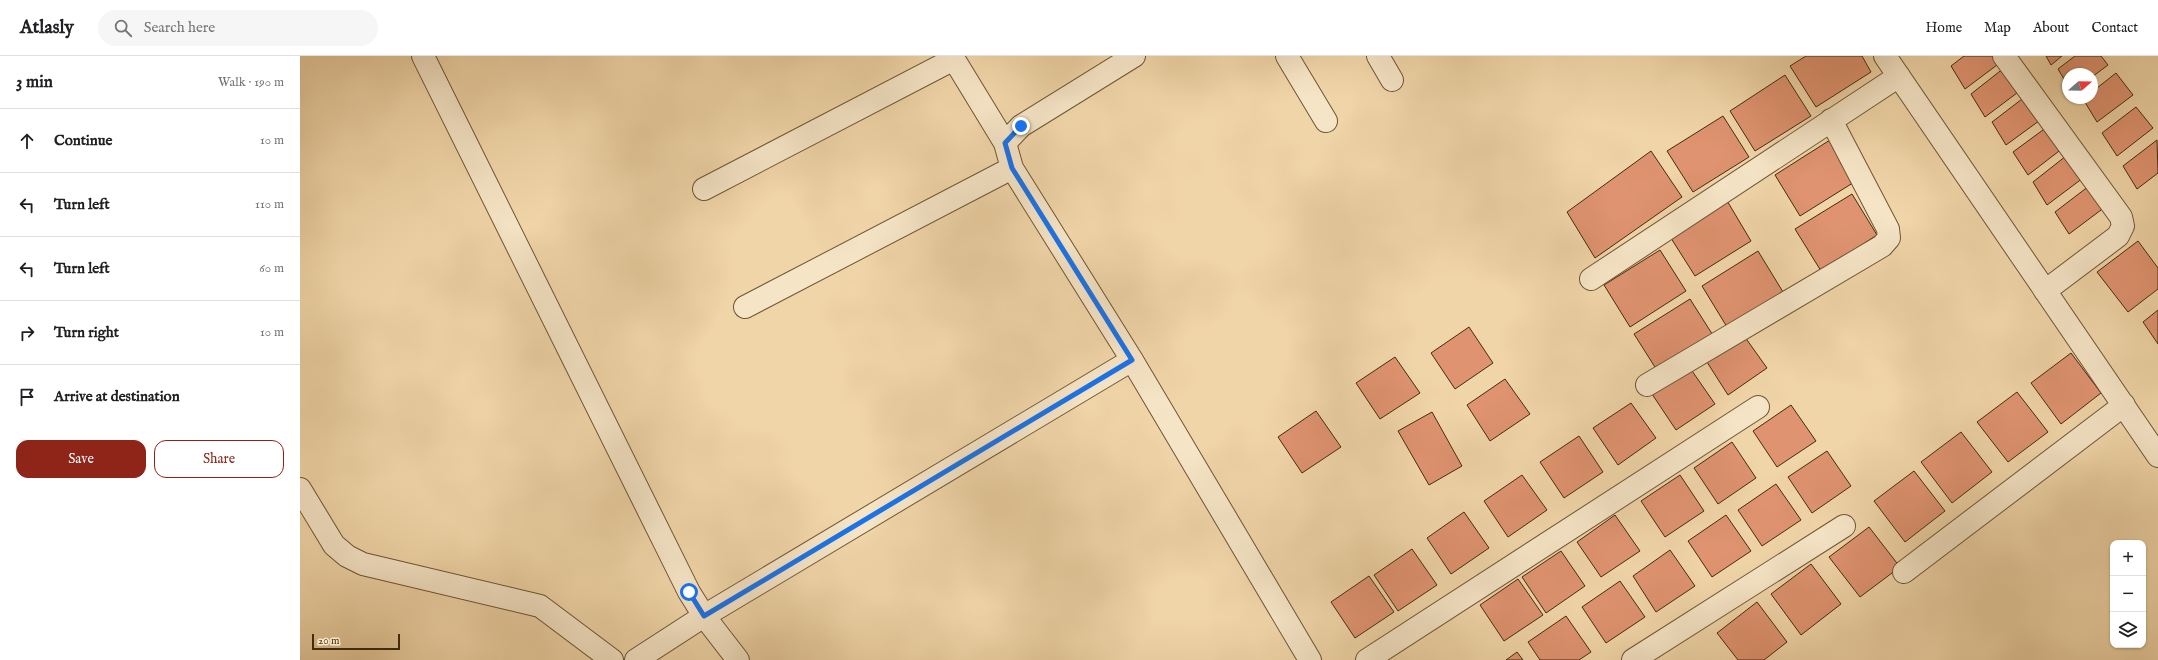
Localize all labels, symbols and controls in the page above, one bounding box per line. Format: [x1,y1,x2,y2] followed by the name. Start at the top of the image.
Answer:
[98,10,378,46] search box
[20,16,74,40] text: Atlasly
[112,17,134,39] icon: search
[144,18,215,37] text: Search here
[1926,19,1962,37] text: Home
[1984,19,2011,37] text: Map
[2033,19,2069,37] text: About
[2091,19,2138,37] text: Contact
[2062,68,2098,104] north arrow
[16,72,53,93] text: 3 min
[218,74,284,91] text: Walk · 190 m
[1012,117,1030,135] route end
[16,130,38,152] icon: ahead
[54,131,112,150] text: Continue
[260,132,284,149] text: 10 m
[16,194,38,216] icon: left
[54,195,110,214] text: Turn left
[255,196,284,213] text: 110 m
[16,258,38,280] icon: left
[54,259,110,278] text: Turn left
[259,260,284,277] text: 60 m
[16,322,38,344] icon: right
[54,323,119,342] text: Turn right
[260,324,284,341] text: 10 m
[16,386,38,408] icon: arrive
[54,387,180,406] text: Arrive at destination
[16,440,146,478] button: Save
[154,440,284,478] button: Share
[2110,540,2146,648] map controls
[2110,540,2146,576] button: +
[2110,576,2146,612] button: −
[680,583,698,601] route start
[2110,612,2146,648] button: layers
[312,632,400,651] scale bar
[318,634,339,648] text: 20 m

